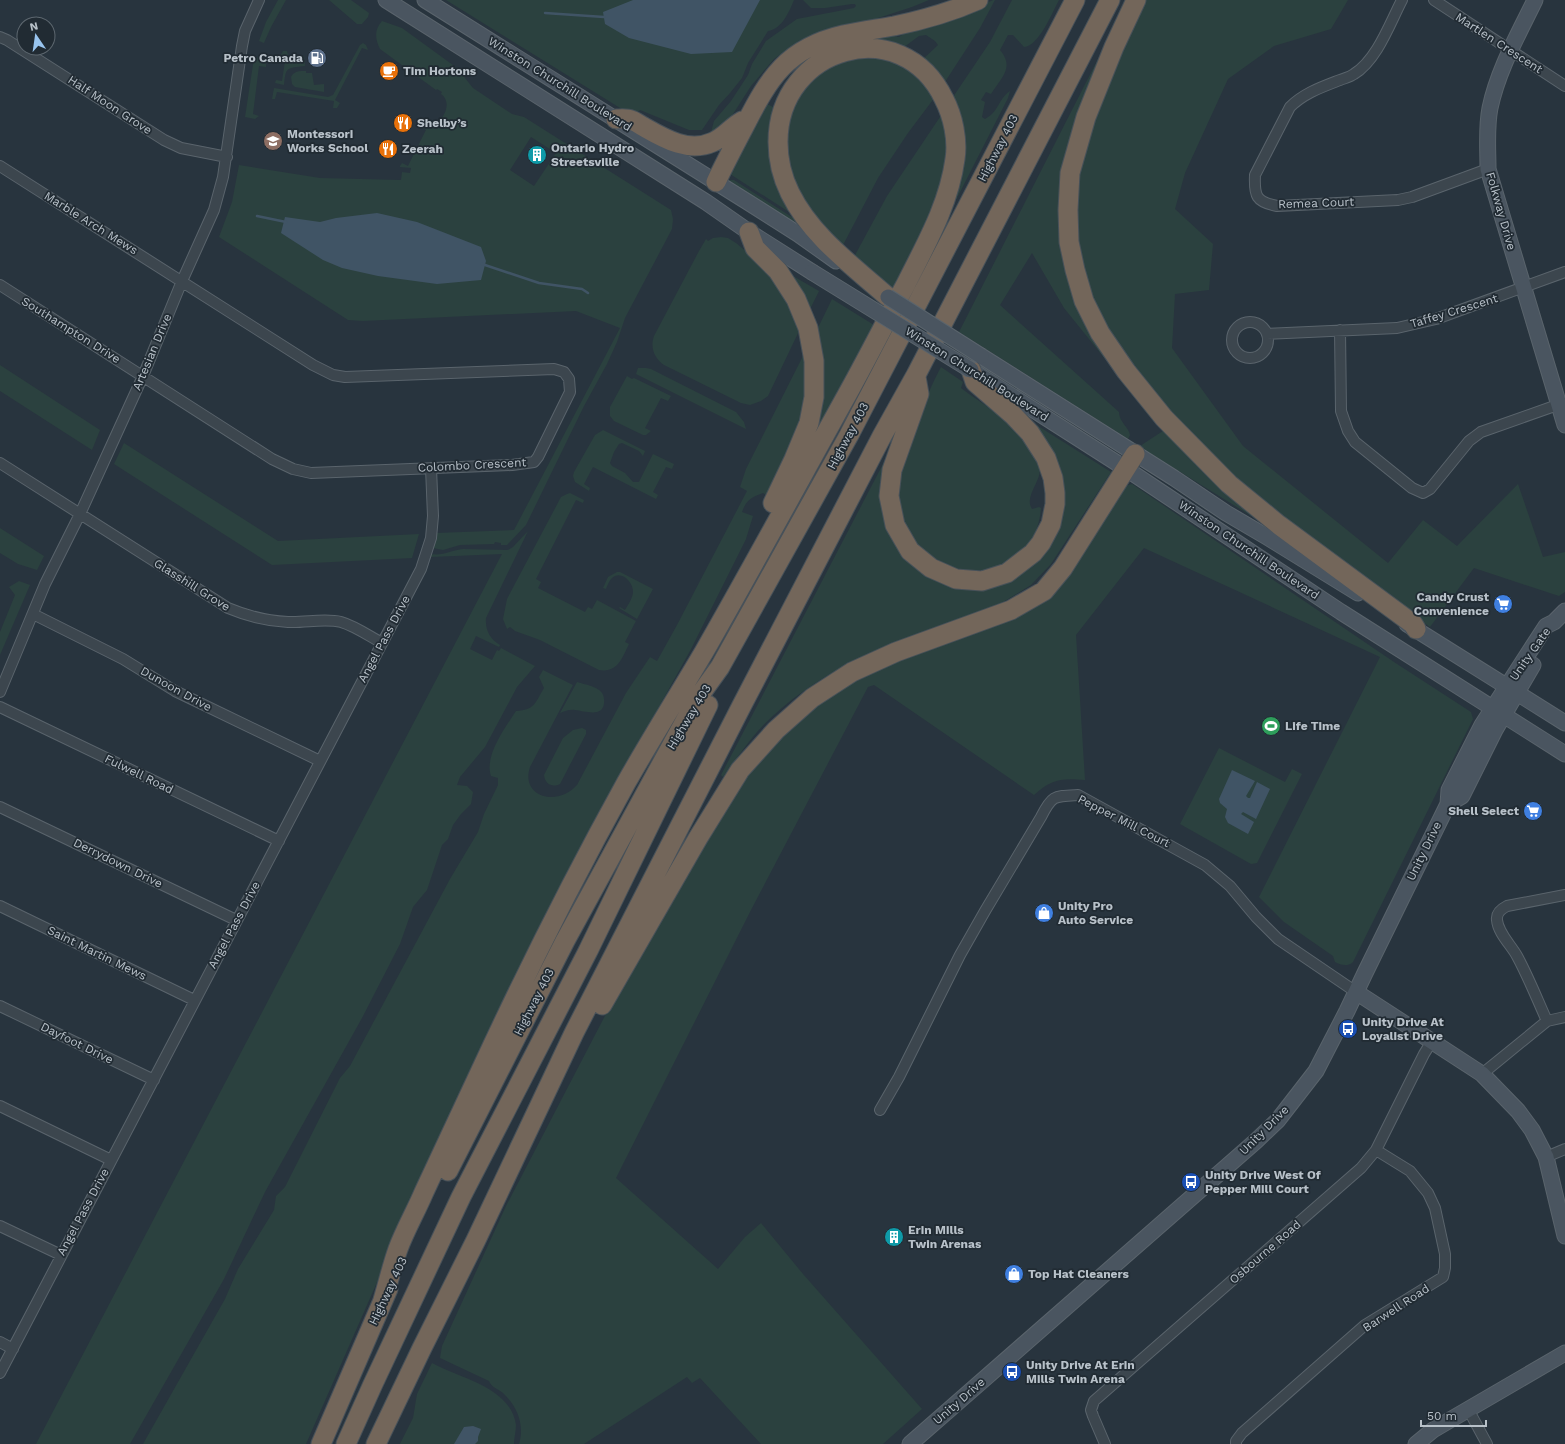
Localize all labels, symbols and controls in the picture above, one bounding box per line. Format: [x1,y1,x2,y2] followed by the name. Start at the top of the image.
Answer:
[1453,10,1545,76] street label: Martlen Crescent
[16,16,56,56] north arrow
[28,19,39,34] text: N
[486,34,634,134] street label: Winston Churchill Boulevard
[306,47,328,69] fuel station icon: Petro Canada
[223,51,303,65] place label: Petro Canada
[378,60,400,82] cafe icon: Tim Hortons
[403,64,477,78] place label: Tim Hortons
[65,73,155,137] street label: Half Moon Grove
[392,112,414,134] restaurant icon: Shelby’s
[975,112,1021,184] street label: Highway 403
[417,116,467,130] place label: Shelby’s
[287,127,368,155] place label: Montessori Works School
[262,130,284,152] school or university icon: Montessori Works School
[377,138,399,160] restaurant icon: Zeerah
[551,141,634,169] place label: Ontario Hydro Streetsville
[402,142,443,156] place label: Zeerah
[526,144,548,166] building icon: Ontario Hydro Streetsville
[1483,170,1519,252] street label: Folkway Drive
[42,189,140,257] street label: Marble Arch Mews
[1278,195,1354,211] street label: Remea Court
[1409,291,1499,331] street label: Taffey Crescent
[19,294,123,366] street label: Southampton Drive
[130,311,175,393] street label: Artesian Drive
[903,324,1051,424] street label: Winston Churchill Boulevard
[825,400,871,472] street label: Highway 403
[417,455,527,475] street label: Colombo Crescent
[1176,498,1322,602] street label: Winston Churchill Boulevard
[151,556,233,614] street label: Glasshill Grove
[1414,590,1490,618] place label: Candy Crust Convenience
[355,593,413,685] street label: Angel Pass Drive
[1492,593,1514,615] supermarket icon: Candy Crust Convenience
[1507,625,1553,683] street label: Unity Gate
[138,664,214,714] street label: Dunoon Drive
[664,682,714,752] street label: Highway 403
[1260,715,1282,737] sports icon: Life Time
[1285,719,1340,733] place label: Life Time
[102,751,176,797] street label: Fulwell Road
[1076,792,1172,850] street label: Pepper Mill Court
[1522,800,1544,822] supermarket icon: Shell Select
[1448,804,1520,818] place label: Shell Select
[1404,819,1444,883] street label: Unity Drive
[71,835,165,891] street label: Derrydown Drive
[205,879,263,971] street label: Angel Pass Drive
[1058,899,1133,927] place label: Unity Pro Auto Service
[1033,902,1055,924] shop icon: Unity Pro Auto Service
[45,923,149,983] street label: Saint Martin Mews
[511,966,557,1038] street label: Highway 403
[1362,1015,1444,1043] place label: Unity Drive At Loyalist Drive
[1337,1018,1359,1040] bus stop icon: Unity Drive At Loyalist Drive
[38,1019,116,1067] street label: Dayfoot Drive
[1236,1102,1292,1158] street label: Unity Drive
[54,1166,112,1258] street label: Angel Pass Drive
[1205,1168,1321,1196] place label: Unity Drive West Of Pepper Mill Court
[1180,1171,1202,1193] bus stop icon: Unity Drive West Of Pepper Mill Court
[1226,1217,1304,1287] street label: Osbourne Road
[908,1223,982,1251] place label: Erin Mills Twin Arenas
[883,1226,905,1248] building icon: Erin Mills Twin Arenas
[366,1255,410,1327] street label: Highway 403
[1003,1263,1025,1285] shop icon: Top Hat Cleaners
[1028,1267,1130,1281] place label: Top Hat Cleaners
[1360,1281,1432,1335] street label: Barwell Road
[1026,1358,1135,1386] place label: Unity Drive At Erin Mills Twin Arena
[1001,1361,1023,1383] bus stop icon: Unity Drive At Erin Mills Twin Arena
[930,1375,988,1427] street label: Unity Drive
[1421,1402,1486,1428] scale bar
[1427,1409,1457,1423] text: 50 m

